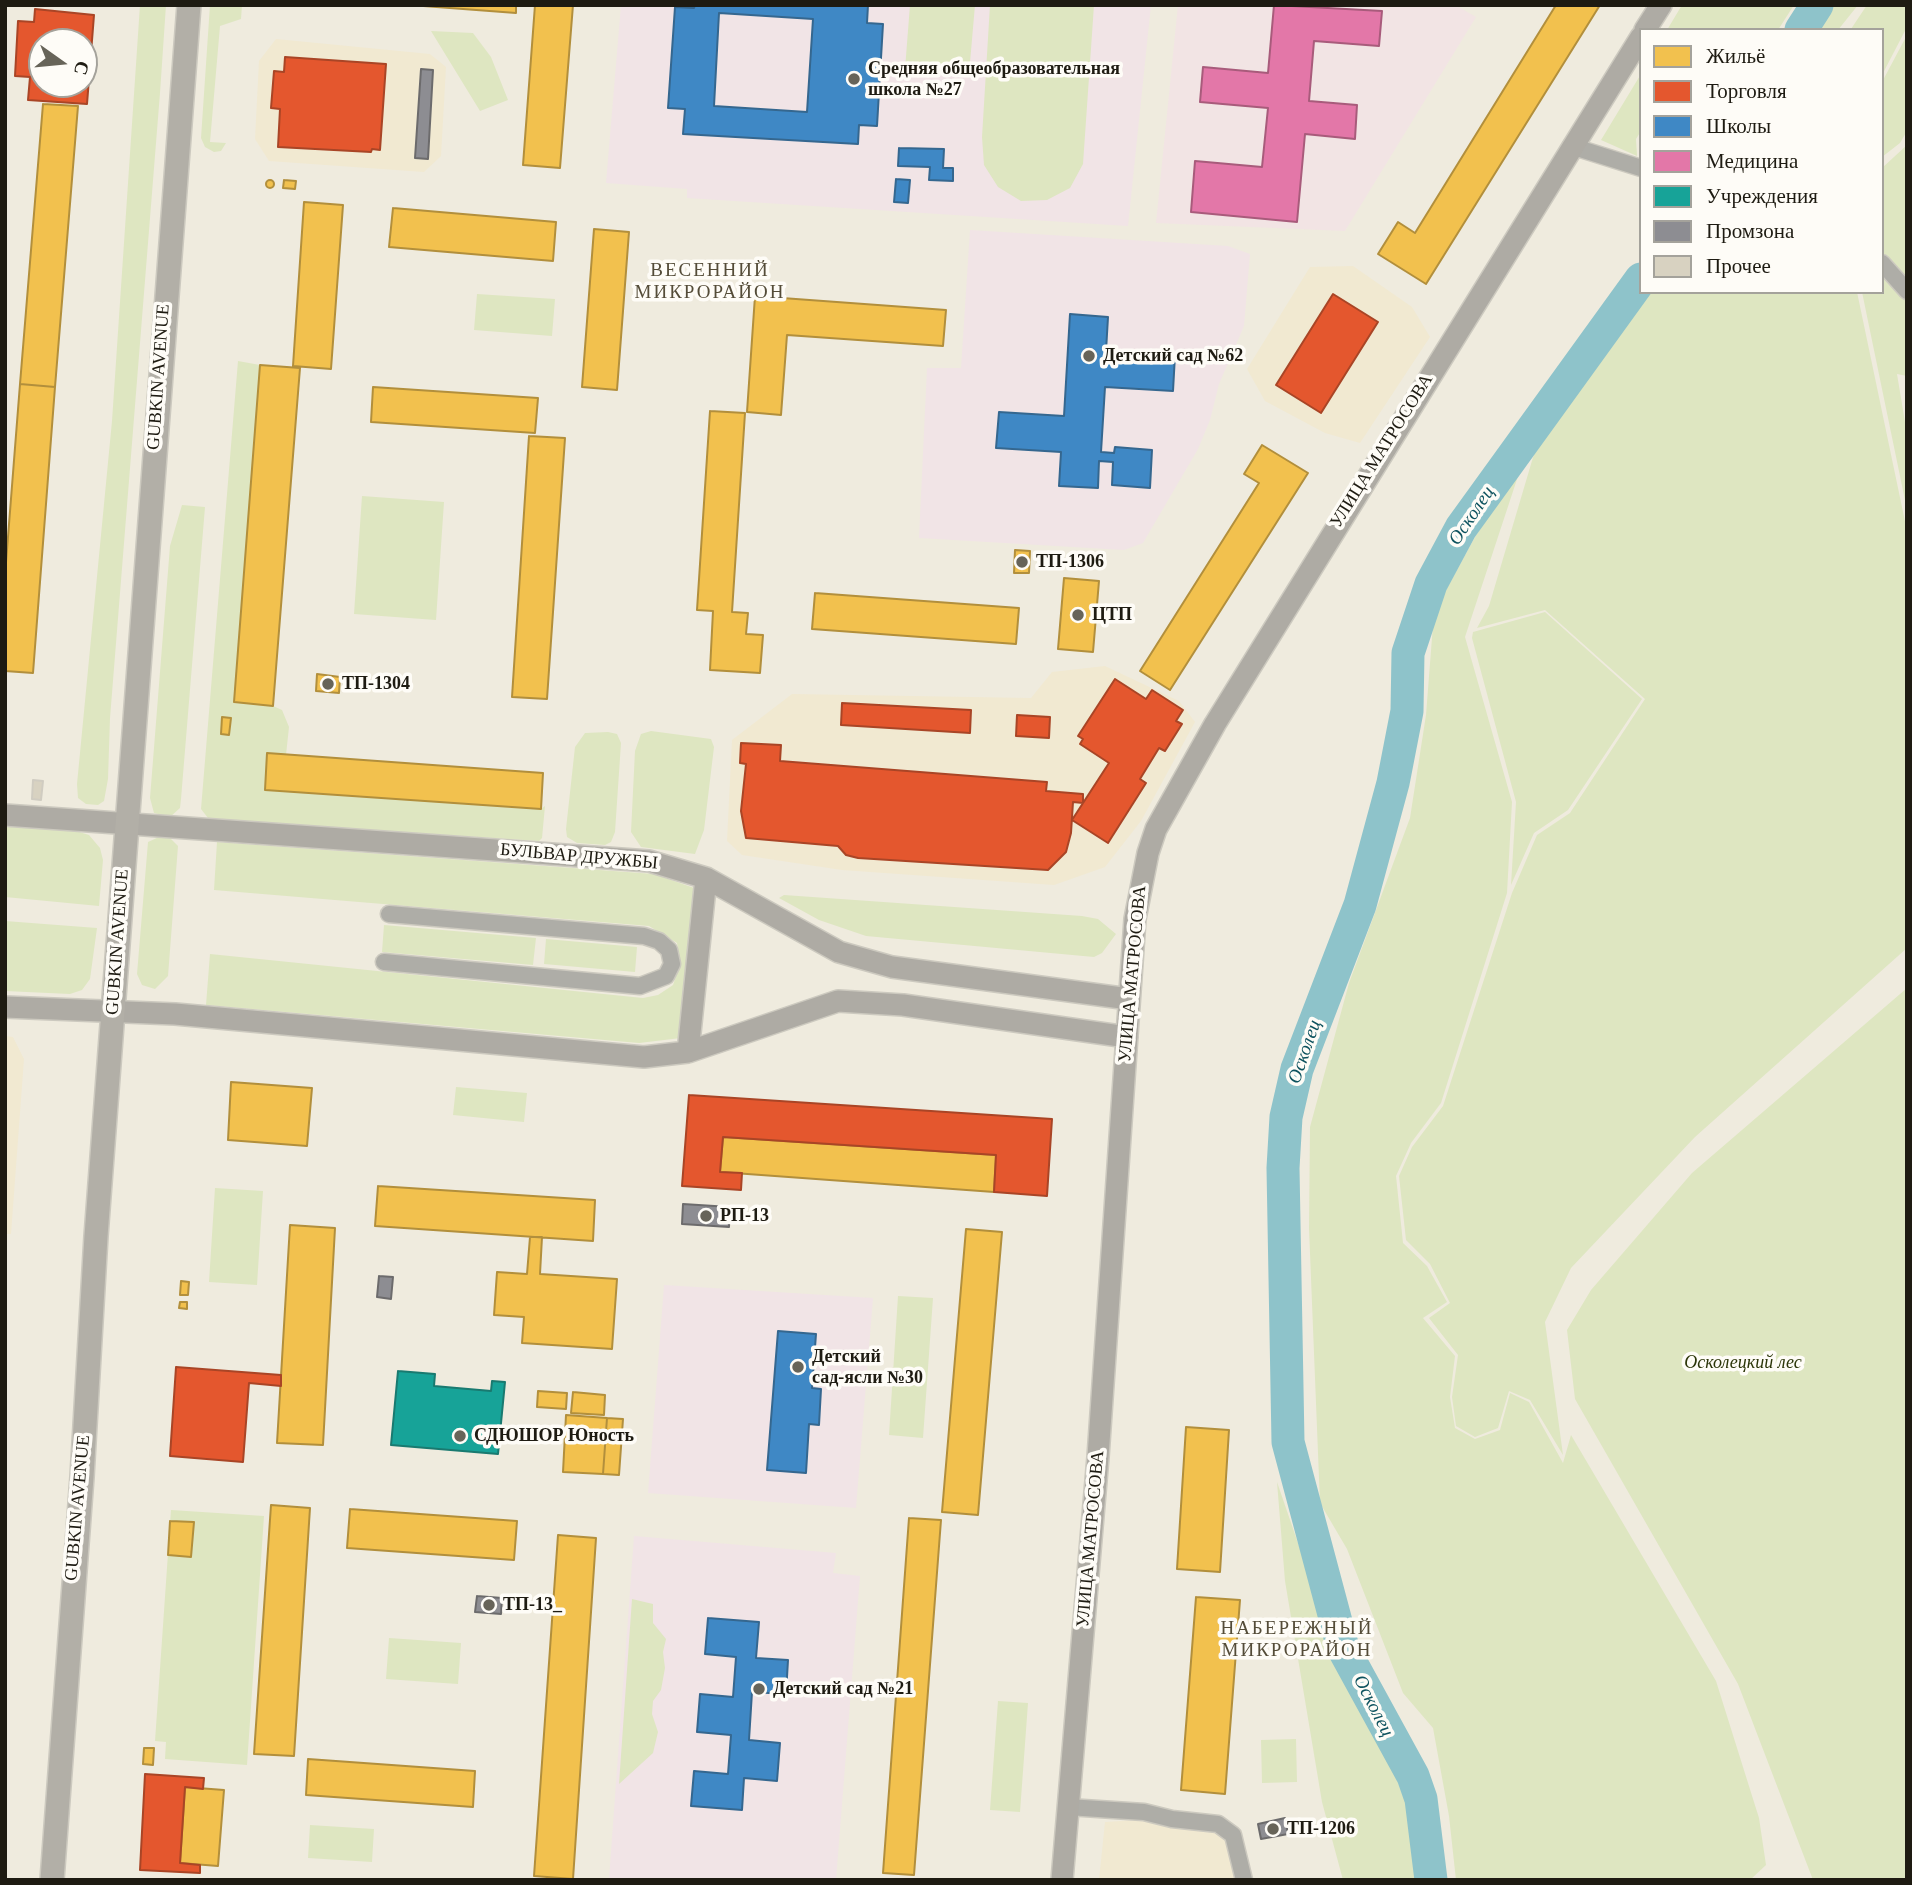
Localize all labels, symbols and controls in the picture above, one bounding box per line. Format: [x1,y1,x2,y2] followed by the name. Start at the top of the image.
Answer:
[28,28,98,98] north arrow
[1639,28,1884,294] legend
[1706,44,1765,68] text: Жильё
[868,58,1120,100] place label: Средняя общеобразовательная школа №27
[70,59,94,77] text: С
[846,71,862,87] marker: Средняя общеобразовательная школа №27
[1706,79,1787,103] text: Торговля
[1706,114,1771,138] text: Школы
[1706,149,1798,173] text: Медицина
[1706,184,1818,208] text: Учреждения
[1706,219,1794,243] text: Промзона
[1706,254,1771,278] text: Прочее
[636,260,784,304] district label: ВЕСЕННИЙ МИКРОРАЙОН
[143,303,175,451] street label: GUBKIN AVENUE
[1103,345,1243,367] place label: Детский сад №62
[1081,348,1097,364] marker: Детский сад №62
[1326,370,1438,532] street label: УЛИЦА МАТРОСОВА
[1444,482,1500,550] water label: Осколец
[1036,551,1104,573] place label: ТП-1306
[1014,554,1030,570] marker: ТП-1306
[1092,604,1132,626] place label: ЦТП
[1070,607,1086,623] marker: ЦТП
[342,673,410,695] place label: ТП-1304
[320,676,336,692] marker: ТП-1304
[499,839,659,875] street label: БУЛЬВАР ДРУЖБЫ
[102,868,134,1016] street label: GUBKIN AVENUE
[1115,885,1151,1063] street label: УЛИЦА МАТРОСОВА
[1283,1017,1327,1087] water label: Осколец
[720,1205,769,1227] place label: РП-13
[698,1208,714,1224] marker: РП-13
[812,1346,923,1388] place label: Детский сад-ясли №30
[1684,1352,1802,1374] park label: Осколецкий лес
[790,1359,806,1375] marker: Детский сад-ясли №30
[474,1425,634,1447] place label: СДЮШОР Юность
[452,1428,468,1444] marker: СДЮШОР Юность
[61,1434,95,1582] street label: GUBKIN AVENUE
[1073,1450,1109,1628] street label: УЛИЦА МАТРОСОВА
[503,1594,562,1616] place label: ТП-13_
[481,1597,497,1613] marker: ТП-13_
[1222,1618,1372,1662] district label: НАБЕРЕЖНЫЙ МИКРОРАЙОН
[1348,1671,1398,1741] water label: Осколец
[773,1678,913,1700] place label: Детский сад №21
[751,1681,767,1697] marker: Детский сад №21
[1287,1818,1355,1840] place label: ТП-1206
[1265,1821,1281,1837] marker: ТП-1206

